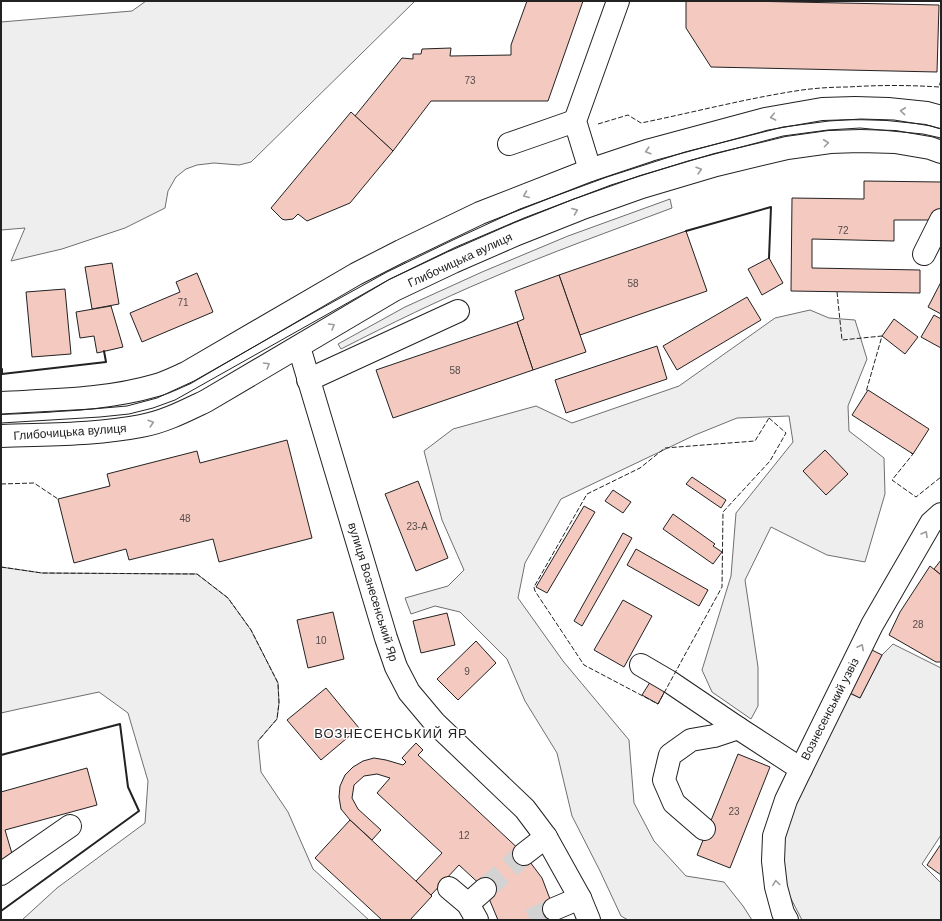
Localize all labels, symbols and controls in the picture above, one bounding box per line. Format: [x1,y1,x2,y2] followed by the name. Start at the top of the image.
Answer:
[464,75,476,86] house number: 73
[900,107,906,116] one-way arrow
[770,113,777,121] one-way arrow
[823,138,829,147] one-way arrow
[645,146,652,155] one-way arrow
[695,166,702,175] one-way arrow
[522,190,529,198] one-way arrow
[572,207,579,215] one-way arrow
[837,225,849,236] house number: 72
[406,230,514,290] street label: Глибочицька вулиця
[627,278,639,289] house number: 58
[177,297,189,308] house number: 71
[328,324,335,331] one-way arrow
[263,363,270,370] one-way arrow
[449,365,461,376] house number: 58
[147,419,154,428] one-way arrow
[13,421,127,443] street label: Глибочицька вулиця
[179,513,191,524] house number: 48
[345,521,401,663] street label: вулиця Вознесенський Яр
[406,521,428,532] house number: 23-А
[921,530,928,538] one-way arrow
[912,619,924,630] house number: 28
[315,635,327,646] house number: 10
[857,643,864,651] one-way arrow
[798,655,862,762] street label: Вознесенський узвіз
[464,666,470,677] house number: 9
[314,726,468,741] district label: ВОЗНЕСЕНСЬКИЙ ЯР
[728,806,740,817] house number: 23
[458,830,470,841] house number: 12
[772,880,781,886] one-way arrow

